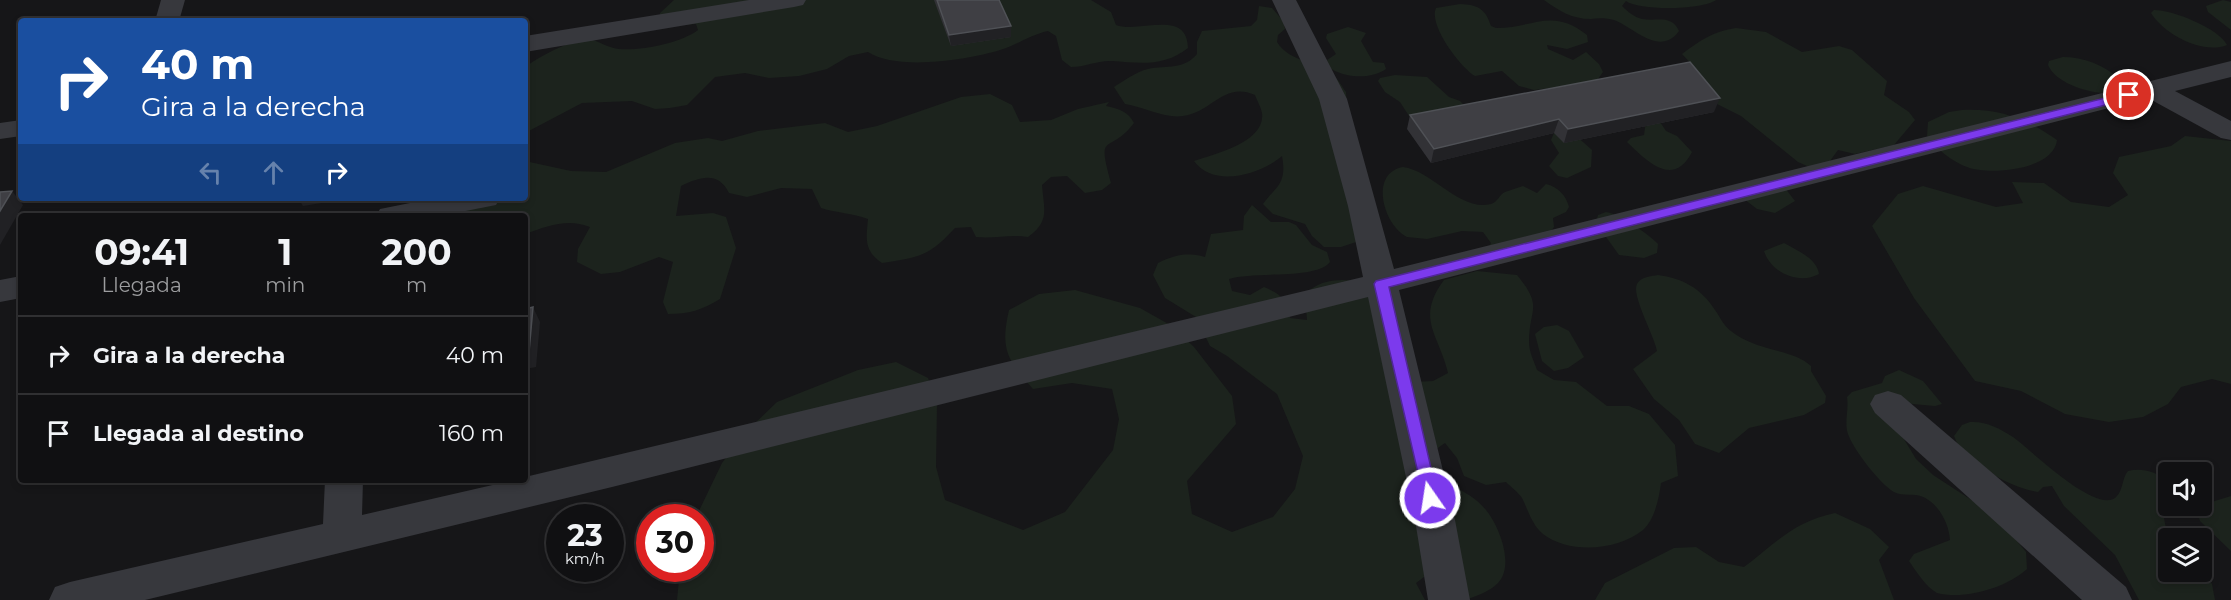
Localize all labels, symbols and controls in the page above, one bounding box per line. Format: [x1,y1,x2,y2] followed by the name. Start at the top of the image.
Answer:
[141,38,254,90] text: 40 m
[42,42,120,120] icon: right
[2103,69,2154,120] pin
[2112,78,2145,111] icon: arrive
[141,90,366,123] text: Gira a la derecha
[194,156,227,189] icon: left
[257,156,290,189] icon: ahead
[320,156,353,189] icon: right
[94,230,189,274] text: 09:41
[278,230,292,274] text: 1
[382,230,452,274] text: 200
[102,273,182,297] text: Llegada
[265,273,305,297] text: min
[406,273,427,297] text: m
[42,339,75,372] icon: right
[93,342,285,369] text: Gira a la derecha
[446,342,504,369] text: 40 m
[42,417,75,450] icon: arrive
[93,420,304,447] text: Llegada al destino
[439,420,504,447] text: 160 m
[2158,462,2212,582] map controls
[2158,462,2212,516] button: sound
[1398,466,1462,530] position arrow
[636,504,714,582] speed limit sign: 30
[567,517,603,554] text: 23
[2158,528,2212,582] button: layers
[565,549,605,568] text: km/h

